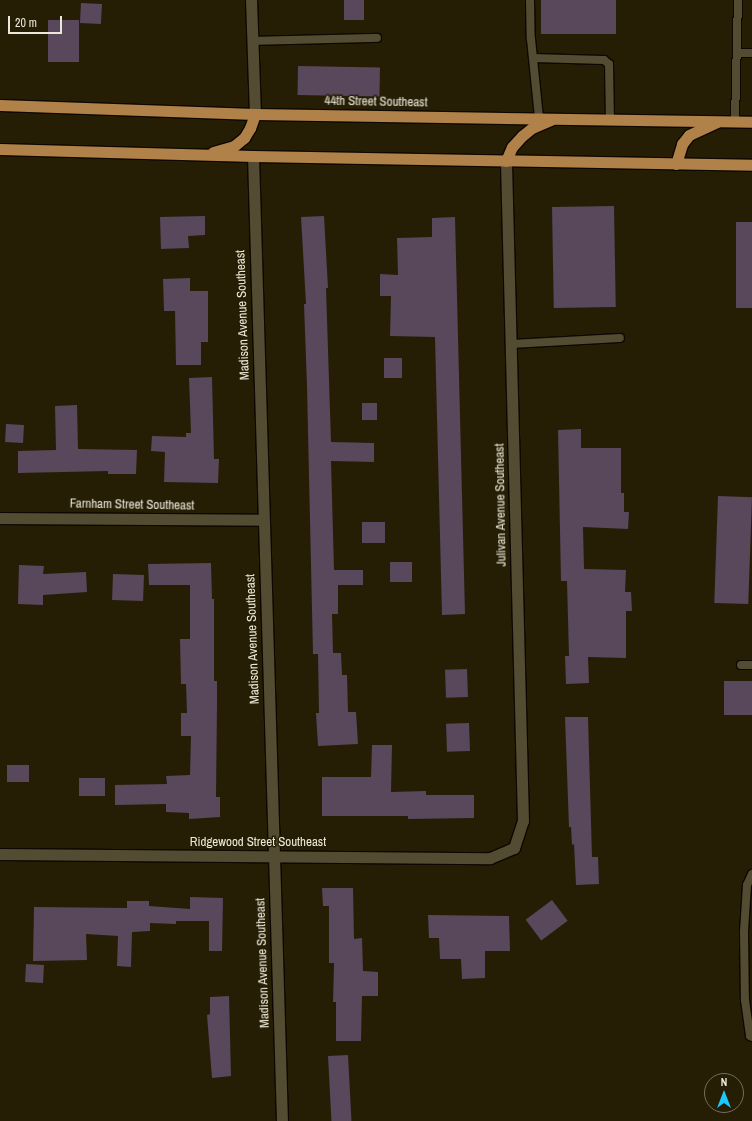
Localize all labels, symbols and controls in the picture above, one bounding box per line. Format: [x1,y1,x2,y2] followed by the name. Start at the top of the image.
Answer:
[10,8,64,34] scale bar
[15,15,37,31] text: 20 m
[324,93,428,111] street label: 44th Street Southeast
[233,249,253,381] street label: Madison Avenue Southeast
[492,443,510,567] street label: Julivan Avenue Southeast
[70,496,194,514] street label: Farnham Street Southeast
[243,573,263,705] street label: Madison Avenue Southeast
[190,834,326,850] street label: Ridgewood Street Southeast
[253,897,273,1029] street label: Madison Avenue Southeast
[704,1073,744,1113] north arrow
[721,1075,727,1089] text: N

